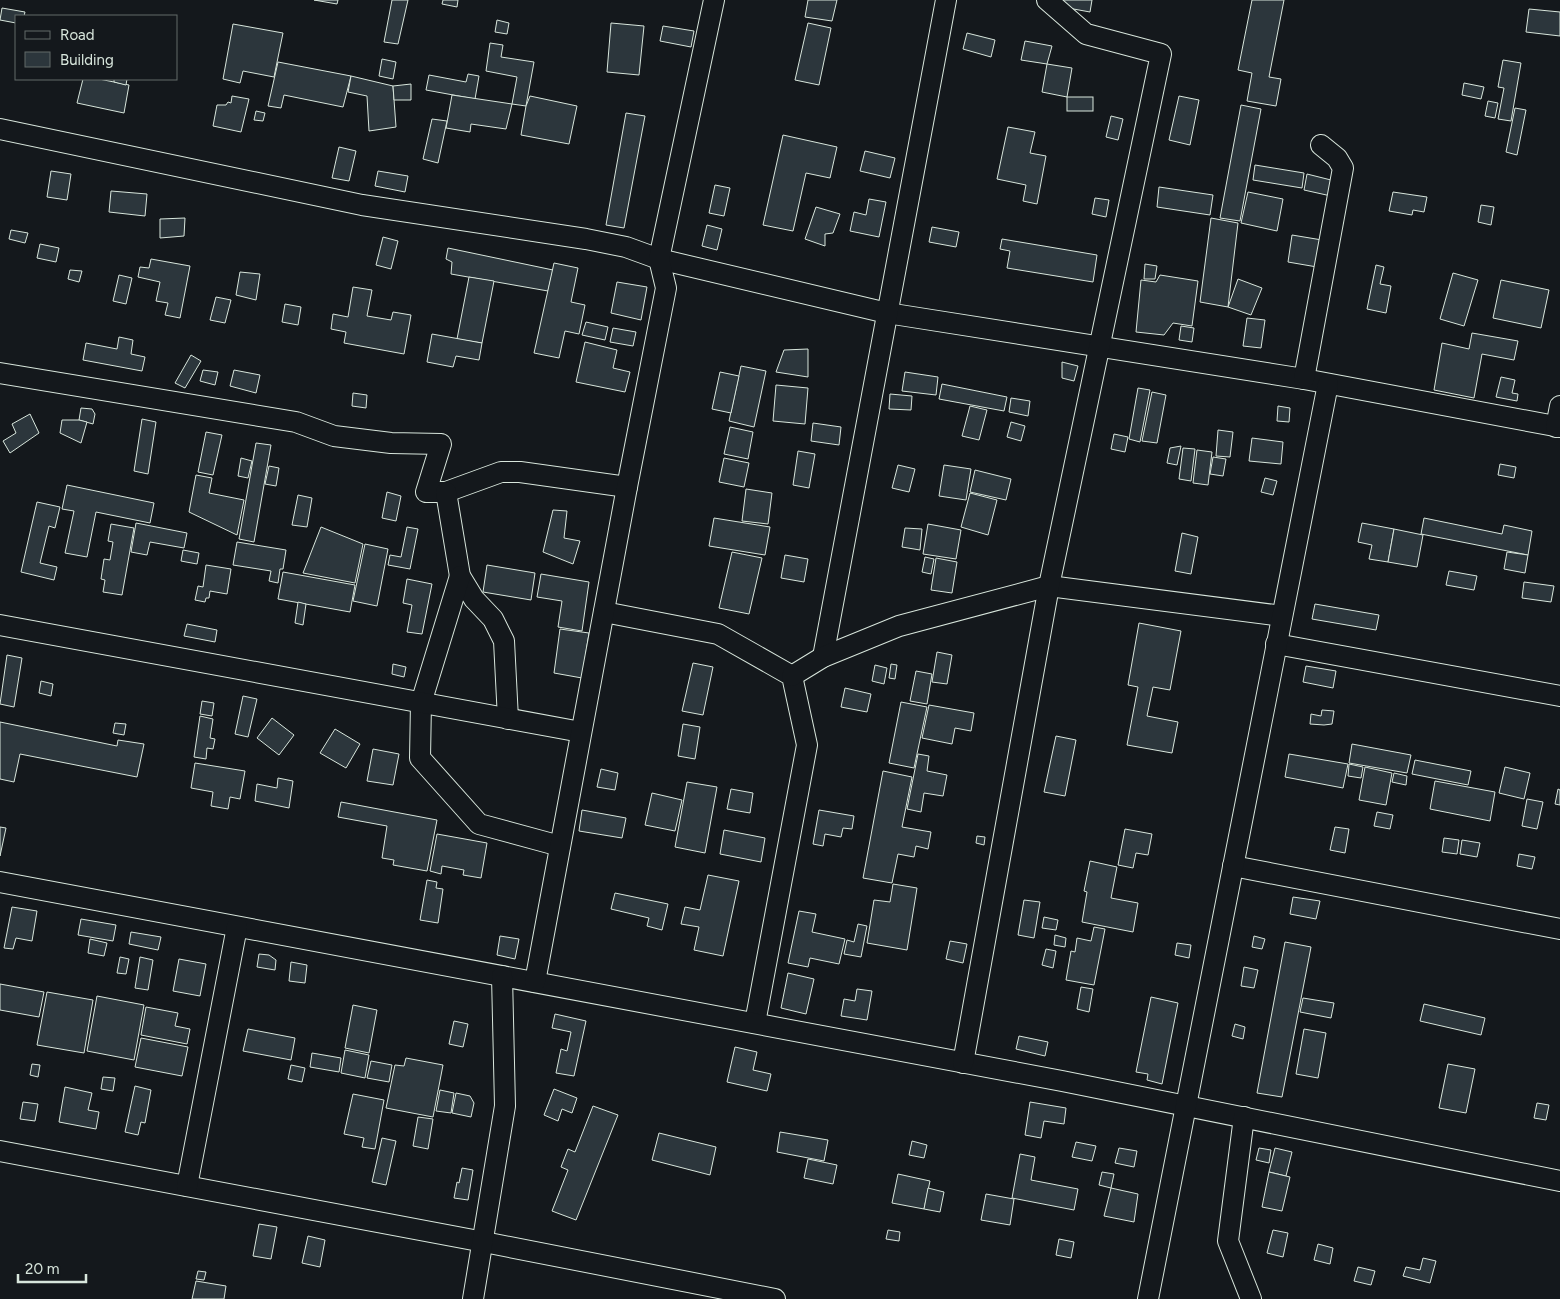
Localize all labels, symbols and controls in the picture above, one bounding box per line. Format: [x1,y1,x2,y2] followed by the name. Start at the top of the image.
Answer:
[15,15,178,80] legend
[60,26,95,44] text: Road
[60,51,114,69] text: Building
[18,1252,85,1284] scale bar
[25,1260,59,1278] text: 20 m

